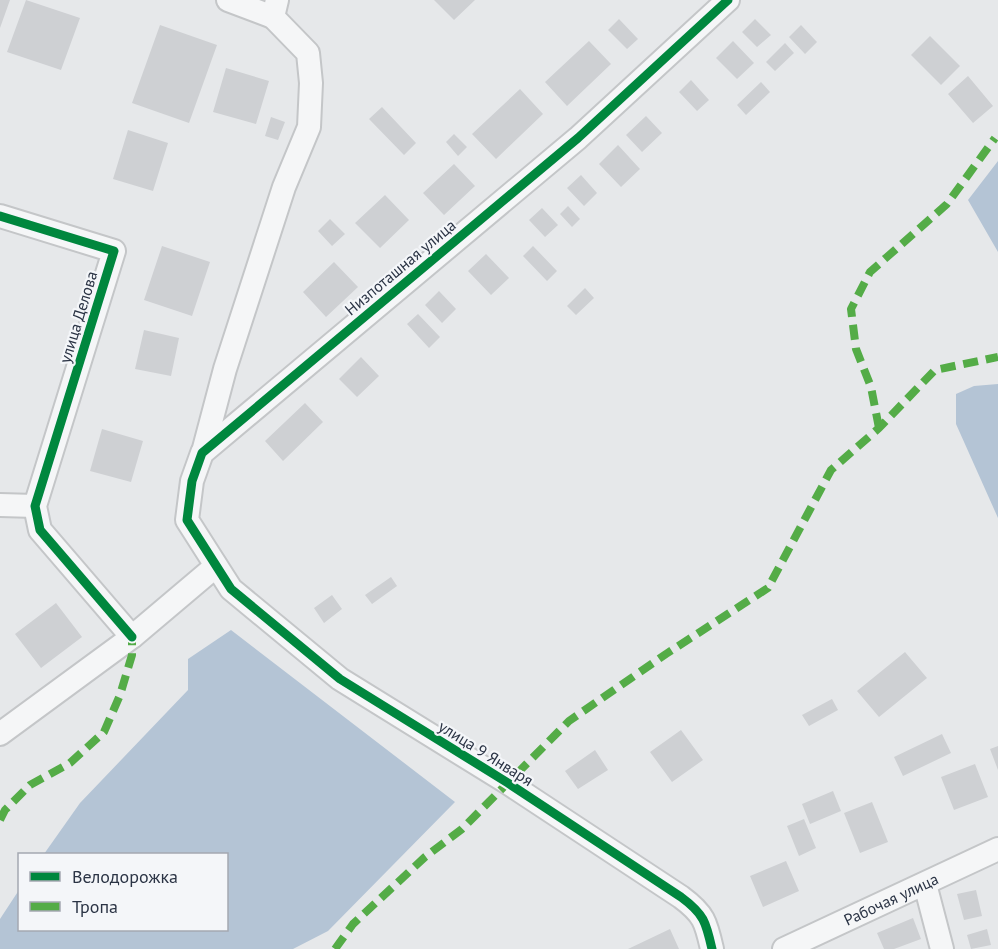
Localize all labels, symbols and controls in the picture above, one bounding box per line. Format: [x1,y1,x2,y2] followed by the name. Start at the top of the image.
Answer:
[340,215,460,319] street label: Низпоташная улица
[55,269,101,365] street label: улица Делова
[435,716,537,790] street label: улица 9 Января
[18,853,228,931] legend
[72,865,178,888] text: Велодорожка
[840,868,941,930] street label: Рабочая улица
[72,895,118,918] text: Тропа

